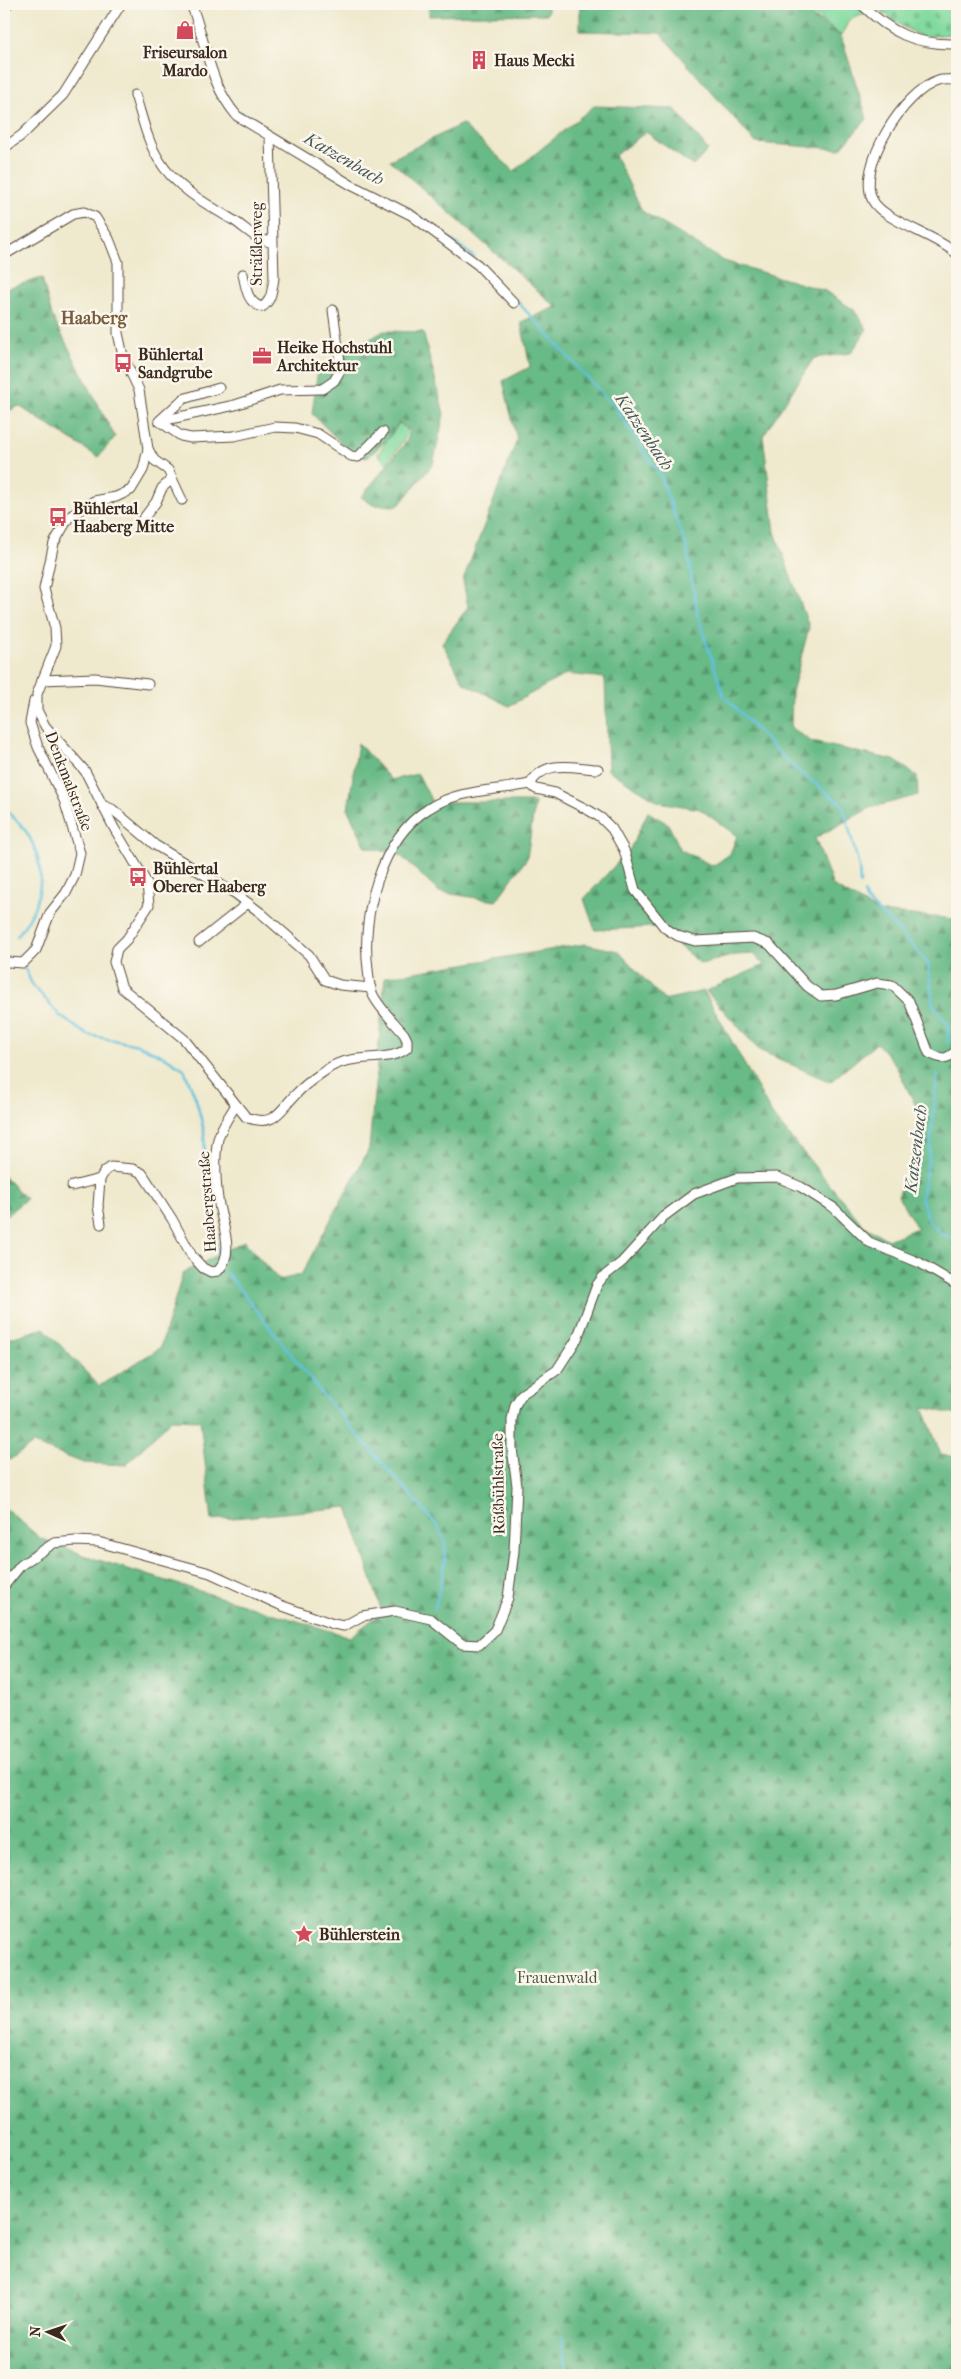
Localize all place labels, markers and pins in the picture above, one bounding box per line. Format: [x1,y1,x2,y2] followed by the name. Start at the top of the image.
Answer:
[174,19,196,41] shop icon: Friseursalon Mardo
[142,43,228,80] place label: Friseursalon Mardo
[468,49,490,71] building icon: Haus Mecki
[494,51,575,70] place label: Haus Mecki
[276,338,393,375] place label: Heike Hochstuhl Architektur
[138,345,212,383] place label: Bühlertal Sandgrube
[251,345,273,367] office icon: Heike Hochstuhl Architektur
[112,352,134,374] bus stop icon: Bühlertal Sandgrube
[73,499,174,537] place label: Bühlertal Haaberg Mitte
[47,506,69,528] bus stop icon: Bühlertal Haaberg Mitte
[153,859,266,897] place label: Bühlertal Oberer Haaberg
[127,866,149,888] bus stop icon: Bühlertal Oberer Haaberg
[293,1923,315,1945] place icon: Bühlerstein
[319,1925,401,1944] place label: Bühlerstein

